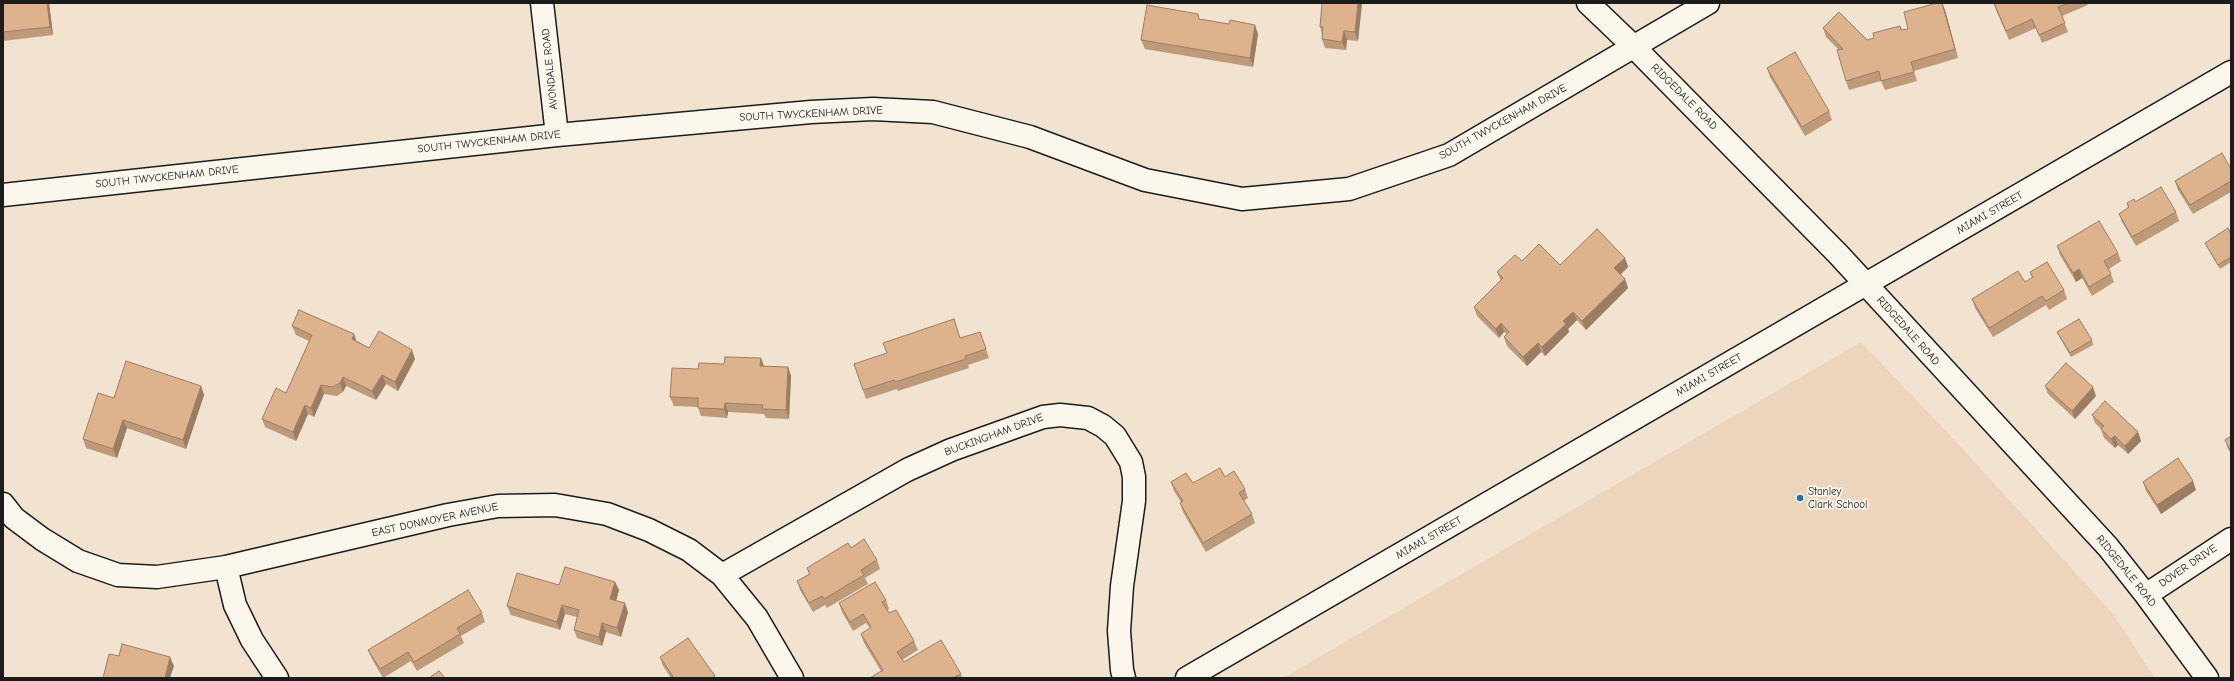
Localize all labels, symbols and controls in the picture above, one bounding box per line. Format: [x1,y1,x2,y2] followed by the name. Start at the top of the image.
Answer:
[539,28,561,110] street label: AVONDALE ROAD
[1648,61,1720,133] street label: RIDGEDALE ROAD
[1437,81,1569,163] street label: SOUTH TWYCKENHAM DRIVE
[739,104,883,124] street label: SOUTH TWYCKENHAM DRIVE
[417,128,561,156] street label: SOUTH TWYCKENHAM DRIVE
[95,163,239,191] street label: SOUTH TWYCKENHAM DRIVE
[1954,189,2026,237] street label: MIAMI STREET
[1874,294,1942,368] street label: RIDGEDALE ROAD
[1673,351,1745,399] street label: MIAMI STREET
[943,411,1045,459] street label: BUCKINGHAM DRIVE
[1808,485,1868,511] place label: Stanley Clark School
[1795,493,1805,503] marker: Stanley Clark School
[371,500,499,540] street label: EAST DONMOYER AVENUE
[1393,514,1465,562] street label: MIAMI STREET
[2093,533,2159,609] street label: RIDGEDALE ROAD
[2157,542,2219,590] street label: DOVER DRIVE

